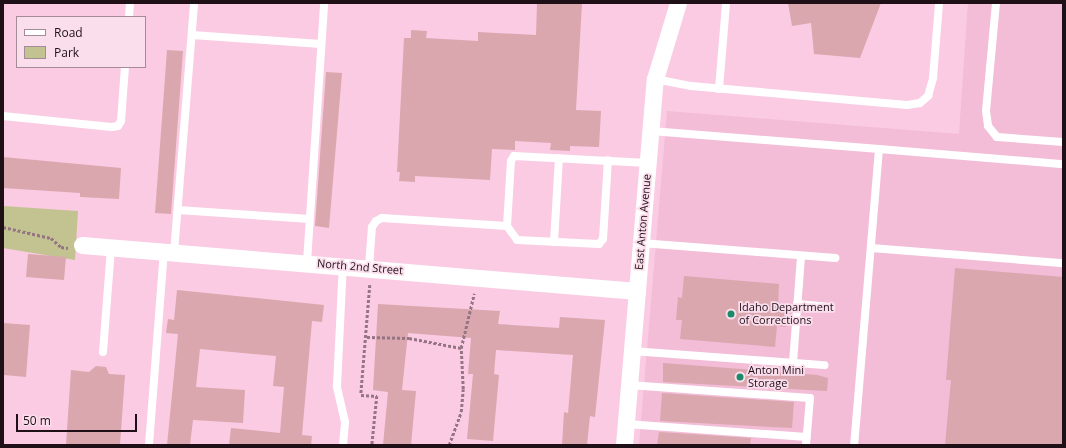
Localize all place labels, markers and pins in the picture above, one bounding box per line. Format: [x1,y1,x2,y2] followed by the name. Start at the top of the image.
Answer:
[739,301,834,327] place label: Idaho Department of Corrections
[726,309,736,319] marker: Idaho Department of Corrections
[748,364,804,390] place label: Anton Mini Storage
[735,372,745,382] marker: Anton Mini Storage

